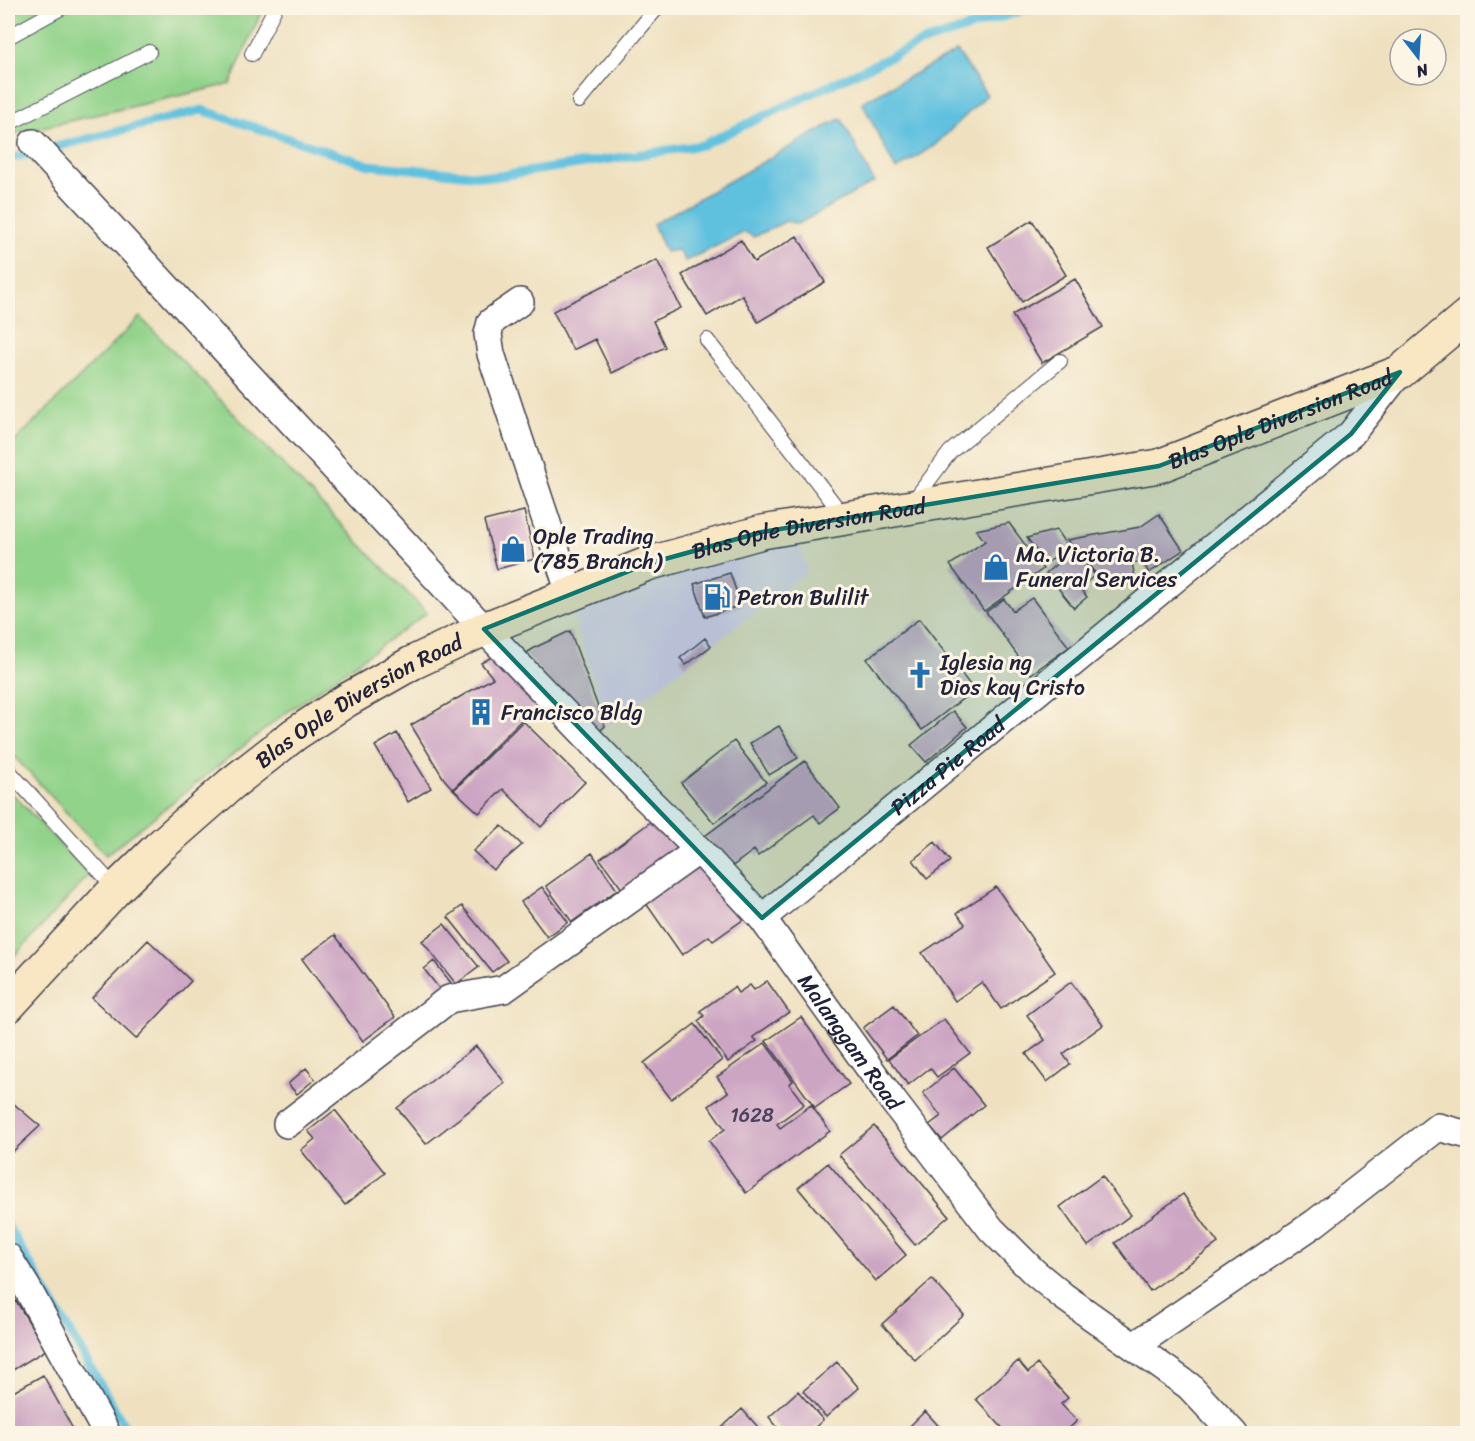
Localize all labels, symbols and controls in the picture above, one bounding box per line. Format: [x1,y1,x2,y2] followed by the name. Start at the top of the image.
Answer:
[1388,27,1448,87] north arrow
[1412,55,1433,87] text: N
[1162,357,1399,480] street label: Blas Ople Diversion Road
[687,485,930,570] street label: Blas Ople Diversion Road
[533,517,663,581] place label: Ople Trading (785 Branch)
[498,534,528,564] shop icon: Ople Trading (785 Branch)
[1016,535,1178,599] place label: Ma. Victoria B. Funeral Services
[981,552,1011,582] shop icon: Ma. Victoria B. Funeral Services
[737,578,869,617] place label: Petron Bulilit
[702,582,732,612] fuel station icon: Petron Bulilit
[246,622,470,778] street label: Blas Ople Diversion Road
[939,643,1085,707] place label: Iglesia ng Dios kay Cristo
[905,660,935,690] church icon: Iglesia ng Dios kay Cristo
[501,693,643,732] place label: Francisco Bldg
[466,697,496,727] building icon: Francisco Bldg
[881,705,1015,825] street label: Pizza Pie Road
[788,965,914,1120] street label: Malanggam Road
[730,1098,774,1133] house number: 1628

